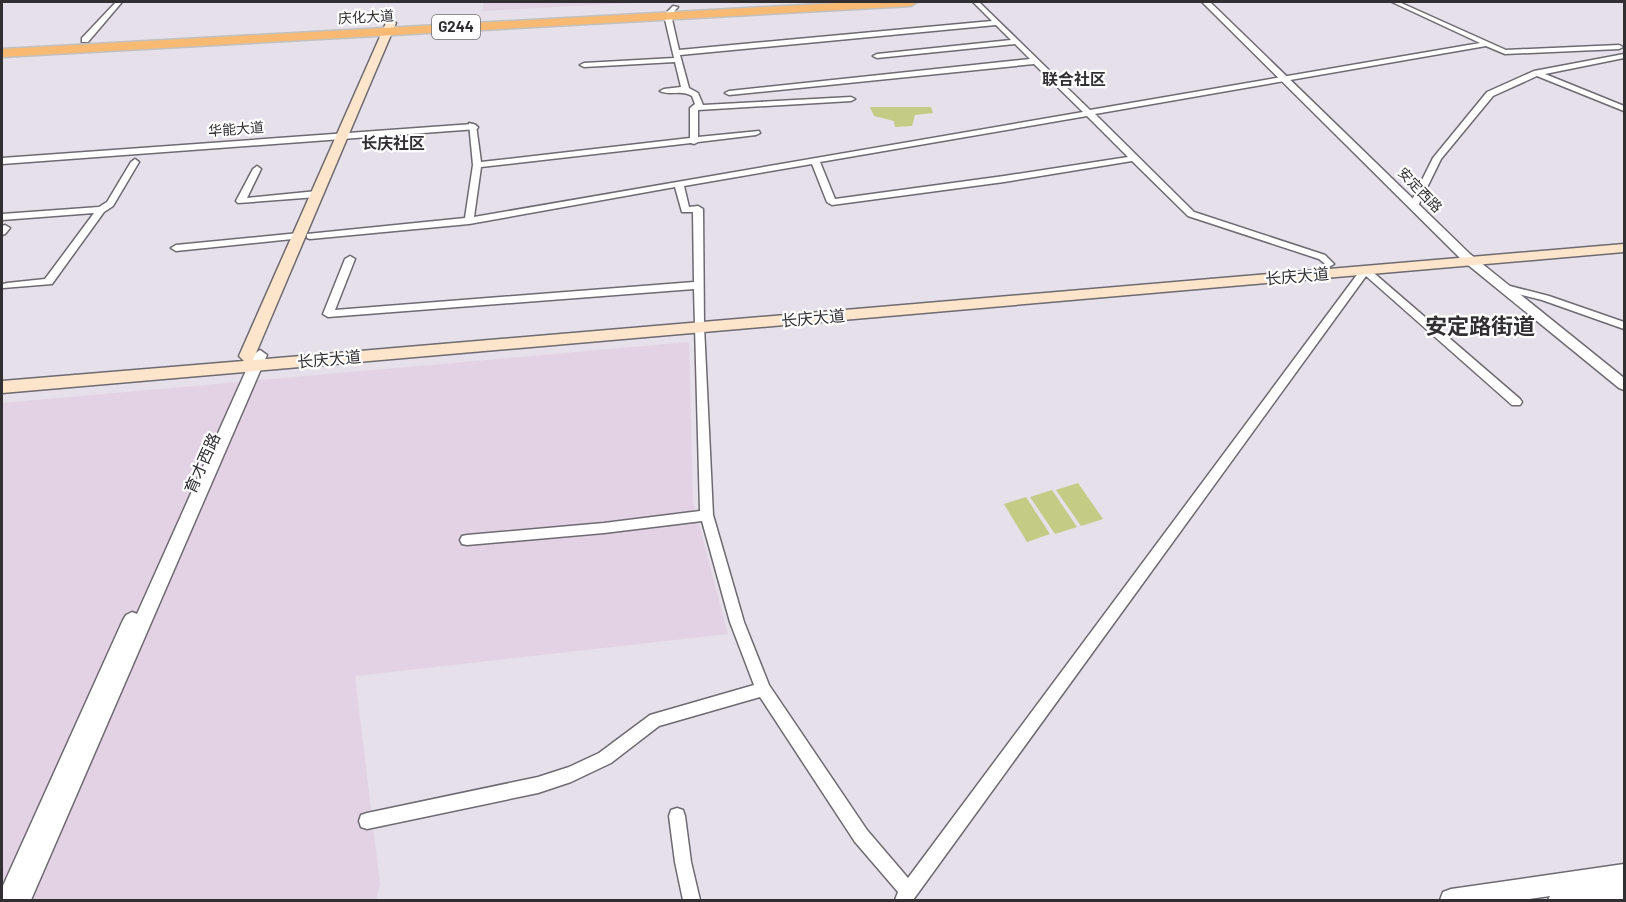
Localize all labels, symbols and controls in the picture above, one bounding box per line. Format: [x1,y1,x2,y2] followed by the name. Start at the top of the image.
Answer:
[338,7,394,26] street label: 庆化大道
[432,15,480,39] road number: G244
[1042,69,1106,88] district label: 联合社区
[207,118,264,139] street label: 华能大道
[361,133,425,152] district label: 长庆社区
[1395,164,1446,216] street label: 安定西路
[1264,263,1330,288] street label: 长庆大道
[780,305,846,330] street label: 长庆大道
[1425,312,1535,338] district label: 安定路街道
[296,346,362,371] street label: 长庆大道
[180,430,223,496] street label: 育才西路

